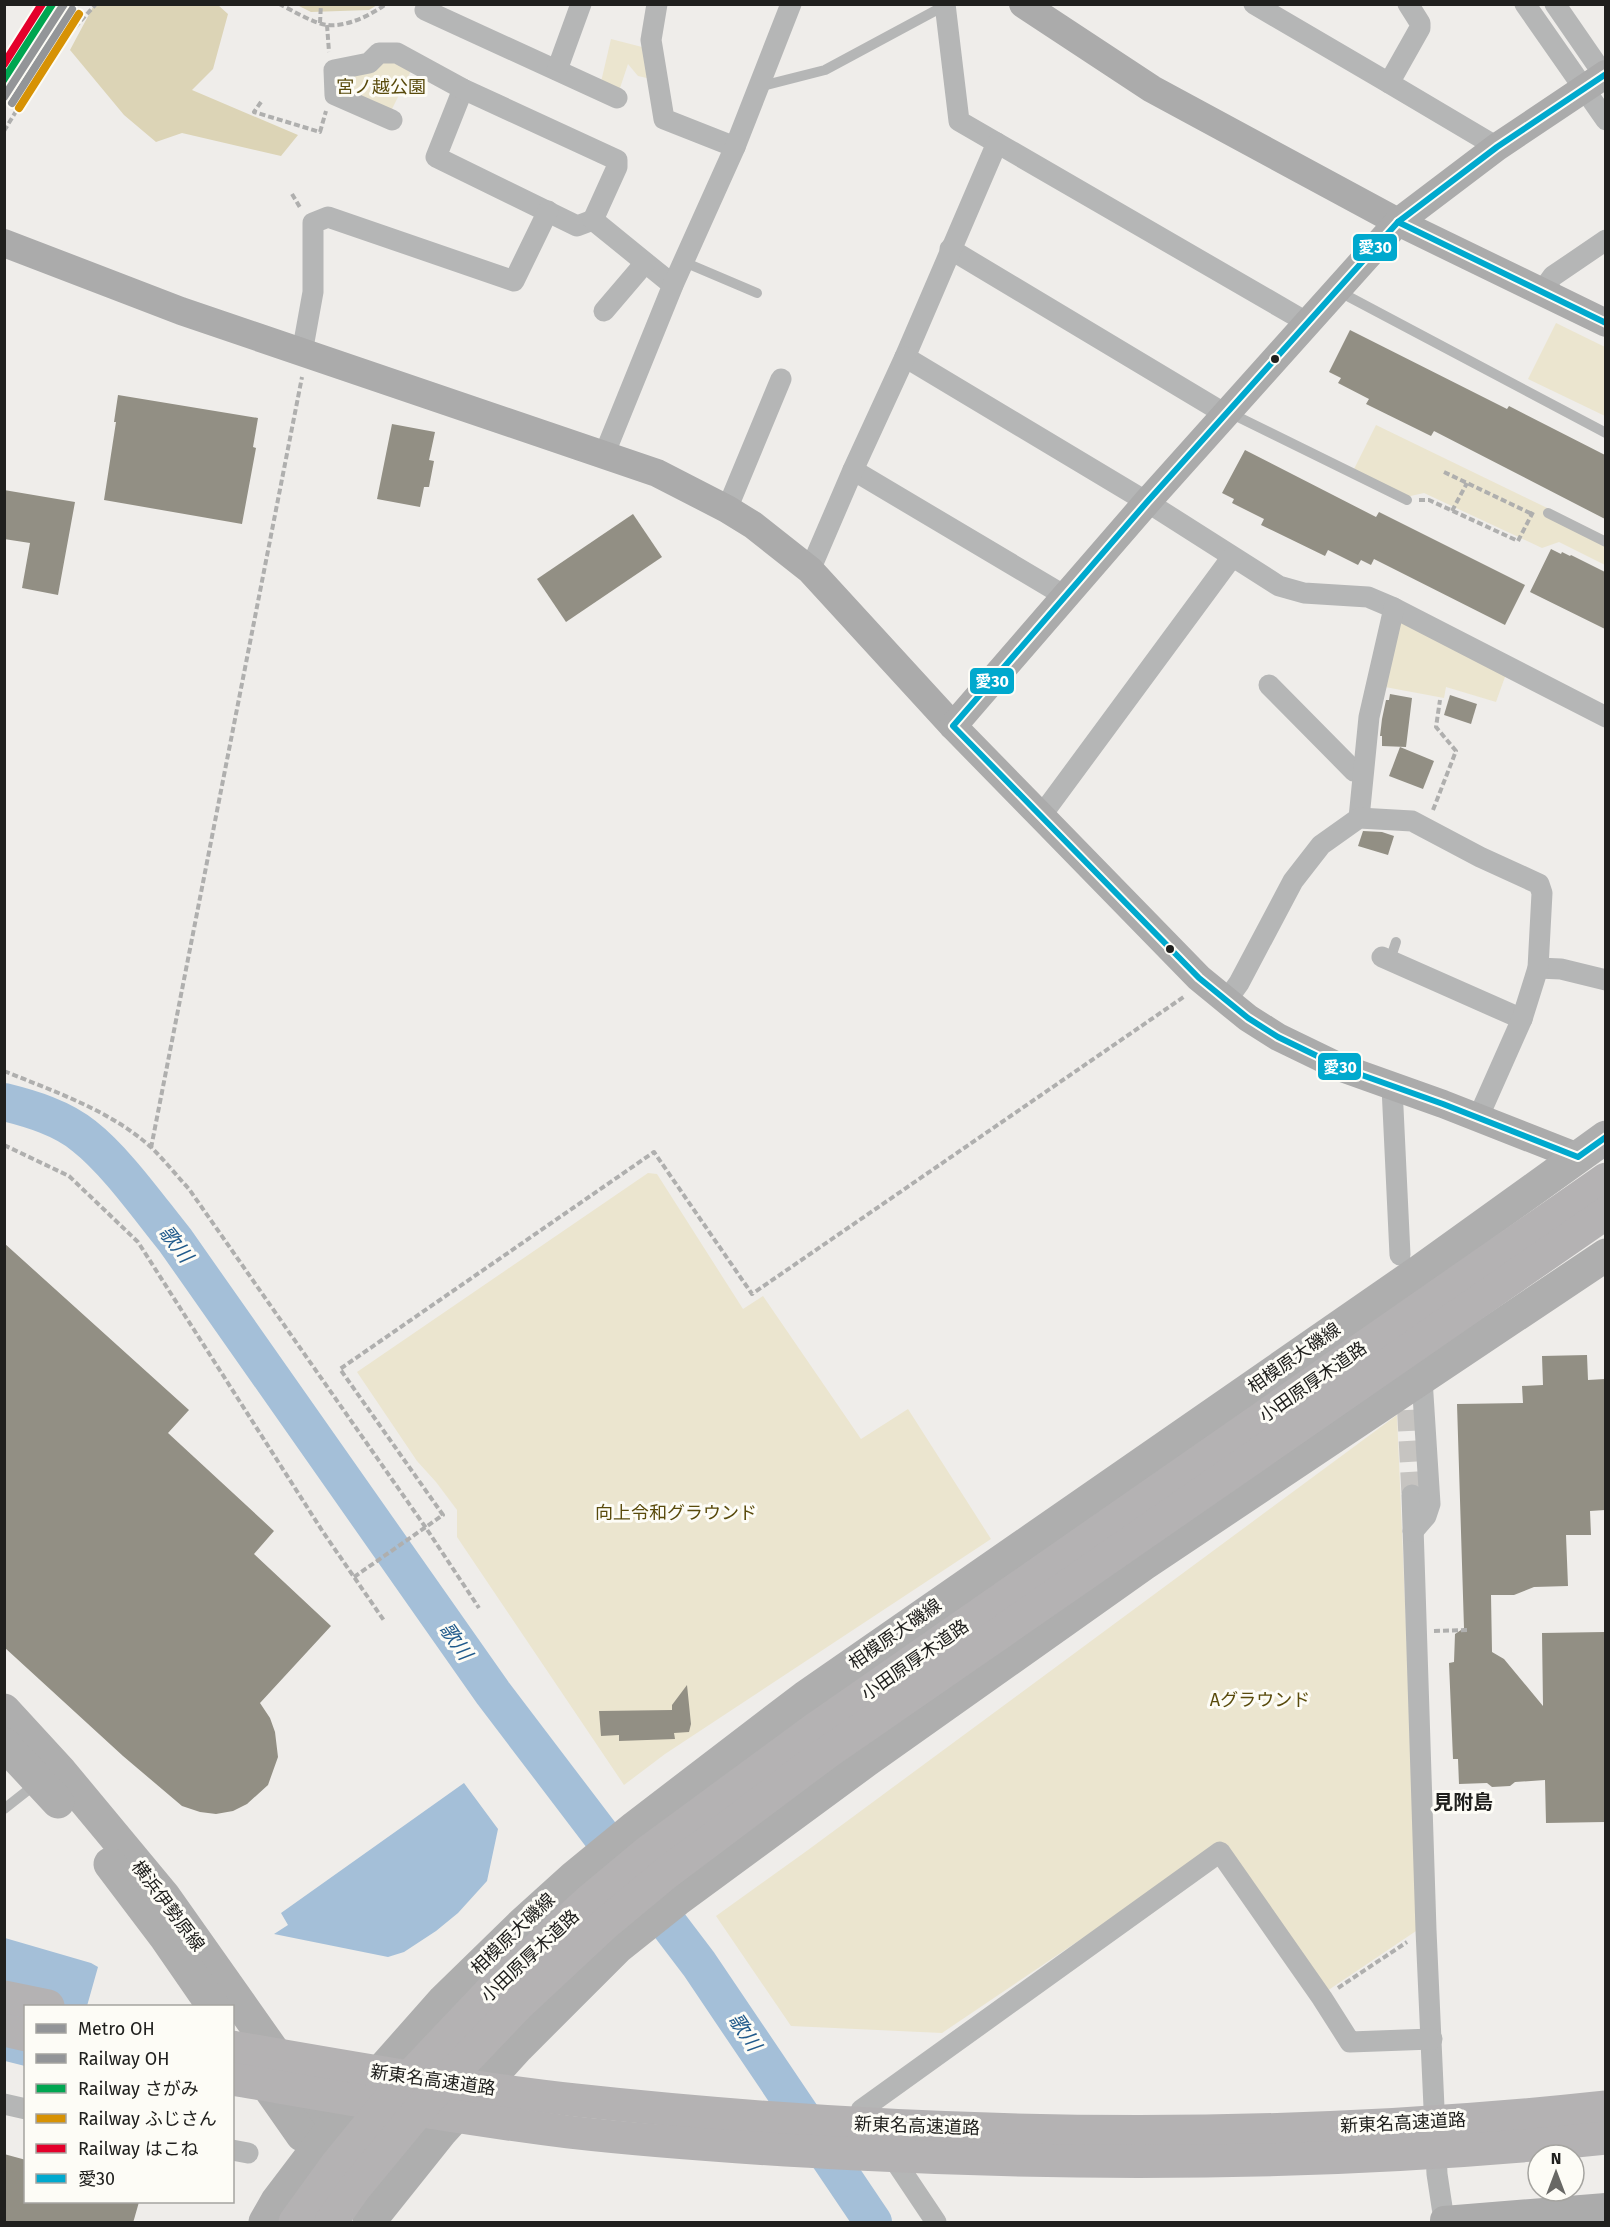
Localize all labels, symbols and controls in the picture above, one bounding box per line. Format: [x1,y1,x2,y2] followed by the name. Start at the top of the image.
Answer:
[336,76,426,98] park label: 宮ノ越公園
[1352,233,1398,262] line badge: 愛30
[1358,238,1392,257] text: 愛30
[1269,353,1281,365] unlabelled marker
[969,667,1015,695] line badge: 愛30
[975,672,1009,691] text: 愛30
[1164,943,1176,955] unlabelled marker
[1317,1052,1362,1081] line badge: 愛30
[1323,1058,1357,1077] text: 愛30
[154,1221,199,1269] water label: 歌川
[1243,1318,1345,1398] street label: 相模原大磯線
[1255,1337,1371,1427] street label: 小田原厚木道路
[595,1502,757,1524] park label: 向上令和グラウンド
[844,1594,946,1674] street label: 相模原大磯線
[857,1615,973,1705] street label: 小田原厚木道路
[435,1618,478,1666] water label: 歌川
[1210,1689,1310,1711] park label: Aグラウンド
[1433,1790,1493,1814] district label: 見附島
[127,1856,209,1956] street label: 横浜伊勢原線
[467,1889,559,1979] street label: 相模原大磯線
[476,1905,584,2007] street label: 小田原厚木道路
[24,2005,234,2203] legend
[724,2009,767,2057] water label: 歌川
[78,2018,155,2040] text: Metro OH
[78,2048,169,2070] text: Railway OH
[369,2060,497,2100] street label: 新東名高速道路
[78,2078,199,2100] text: Railway さがみ
[78,2108,217,2130] text: Railway ふじさん
[1340,2109,1466,2137] street label: 新東名高速道路
[854,2113,980,2139] street label: 新東名高速道路
[78,2138,199,2160] text: Railway はこね
[1526,2143,1586,2203] north arrow
[1551,2149,1561,2168] text: N
[78,2168,115,2190] text: 愛30

